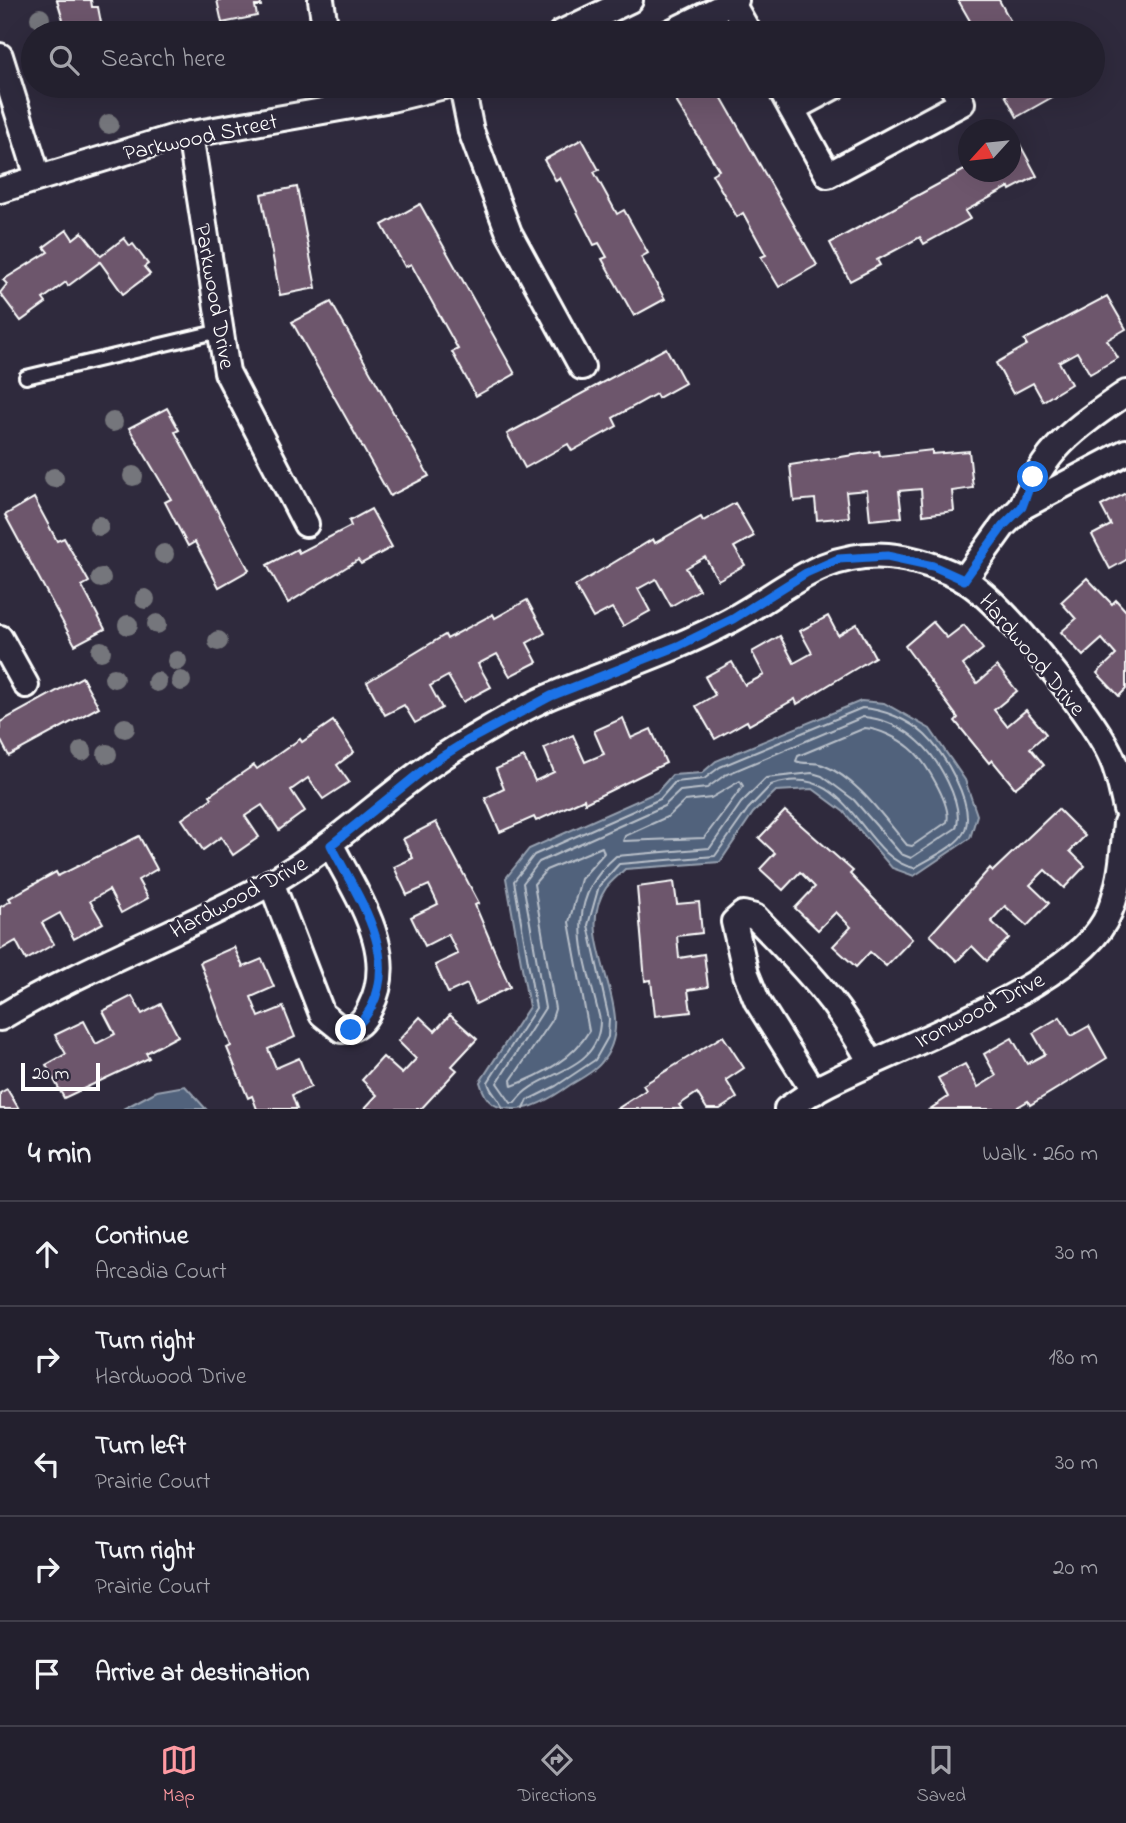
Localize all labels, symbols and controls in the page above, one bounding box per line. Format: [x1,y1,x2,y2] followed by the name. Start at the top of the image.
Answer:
[21,21,1105,98] search box
[45,41,83,79] icon: search
[101,41,226,79] text: Search here
[120,106,281,171] street label: Parkwood Street
[958,119,1021,182] north arrow
[185,221,243,372] street label: Parkwood Drive
[1017,461,1048,492] route start
[970,587,1093,725] street label: Hardwood Drive
[165,848,314,948] street label: Hardwood Drive
[910,964,1051,1058] street label: Ironwood Drive
[335,1014,366,1045] route end
[21,1060,100,1092] scale bar
[32,1061,69,1088] text: 20 m
[28,1133,91,1177] text: 4 min
[982,1138,1098,1171] text: Walk · 260 m
[95,1218,188,1256] text: Continue
[28,1235,66,1273] icon: ahead
[1055,1237,1098,1270] text: 30 m
[95,1256,227,1289] text: Arcadia Court
[95,1323,195,1361] text: Turn right
[28,1340,66,1378] icon: right
[1049,1342,1098,1375] text: 180 m
[95,1361,246,1394] text: Hardwood Drive
[95,1428,186,1466] text: Turn left
[28,1445,66,1483] icon: left
[1055,1447,1098,1480] text: 30 m
[95,1466,210,1499] text: Prairie Court
[95,1533,195,1571] text: Turn right
[28,1550,66,1588] icon: right
[1053,1552,1098,1585] text: 20 m
[95,1571,210,1604] text: Prairie Court
[28,1655,66,1693] icon: arrive
[95,1655,310,1693] text: Arrive at destination
[160,1741,198,1810] tab: Map
[518,1741,597,1810] tab: Directions
[917,1741,966,1810] tab: Saved

